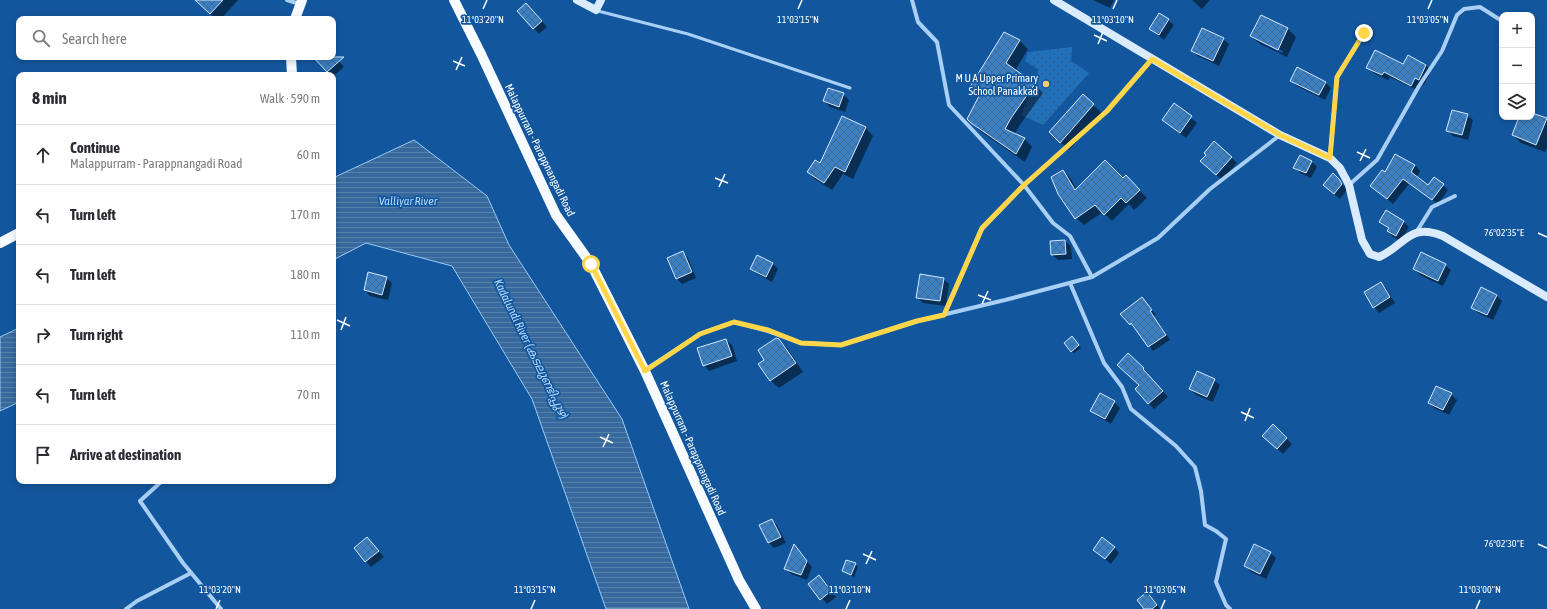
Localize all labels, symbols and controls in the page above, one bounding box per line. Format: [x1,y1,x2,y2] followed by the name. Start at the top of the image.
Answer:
[1499,12,1535,120] map controls
[1499,12,1535,48] button: +
[462,14,504,25] text: 11°03'20"N
[777,14,819,25] text: 11°03'15"N
[1092,14,1134,25] text: 11°03'10"N
[1407,14,1449,25] text: 11°03'05"N
[16,16,336,60] search box
[1355,24,1373,42] route end
[30,27,52,49] icon: search
[62,30,127,47] text: Search here
[1499,48,1535,84] button: −
[956,72,1038,97] place label: M U A Upper Primary School Panakkad
[1041,79,1051,89] marker: M U A Upper Primary School Panakkad
[503,82,577,218] street label: Malappurram - Parappnangadi Road
[1499,84,1535,120] button: layers
[32,88,67,108] text: 8 min
[260,91,320,106] text: Walk · 590 m
[70,139,120,156] text: Continue
[32,144,54,166] icon: ahead
[297,147,320,162] text: 60 m
[70,156,242,171] text: Malappurram - Parappnangadi Road
[379,194,438,208] water label: Valliyar River
[32,204,54,226] icon: left
[70,206,116,223] text: Turn left
[291,207,320,222] text: 170 m
[1484,227,1525,238] text: 76°02'35"E
[582,255,600,273] route start
[32,264,54,286] icon: left
[70,266,116,283] text: Turn left
[291,267,320,282] text: 180 m
[490,277,571,422] water label: Kadalundi River (കടലുണ്ടിപ്പുഴ)
[32,324,54,346] icon: right
[70,326,123,343] text: Turn right
[291,327,320,342] text: 110 m
[658,379,728,517] street label: Malappurram - Parappnangadi Road
[32,384,54,406] icon: left
[70,386,116,403] text: Turn left
[297,387,320,402] text: 70 m
[32,444,54,466] icon: arrive
[70,446,181,463] text: Arrive at destination
[1484,538,1525,549] text: 76°02'30"E
[199,584,241,595] text: 11°03'20"N
[514,584,556,595] text: 11°03'15"N
[829,584,871,595] text: 11°03'10"N
[1144,584,1186,595] text: 11°03'05"N
[1459,584,1501,595] text: 11°03'00"N

